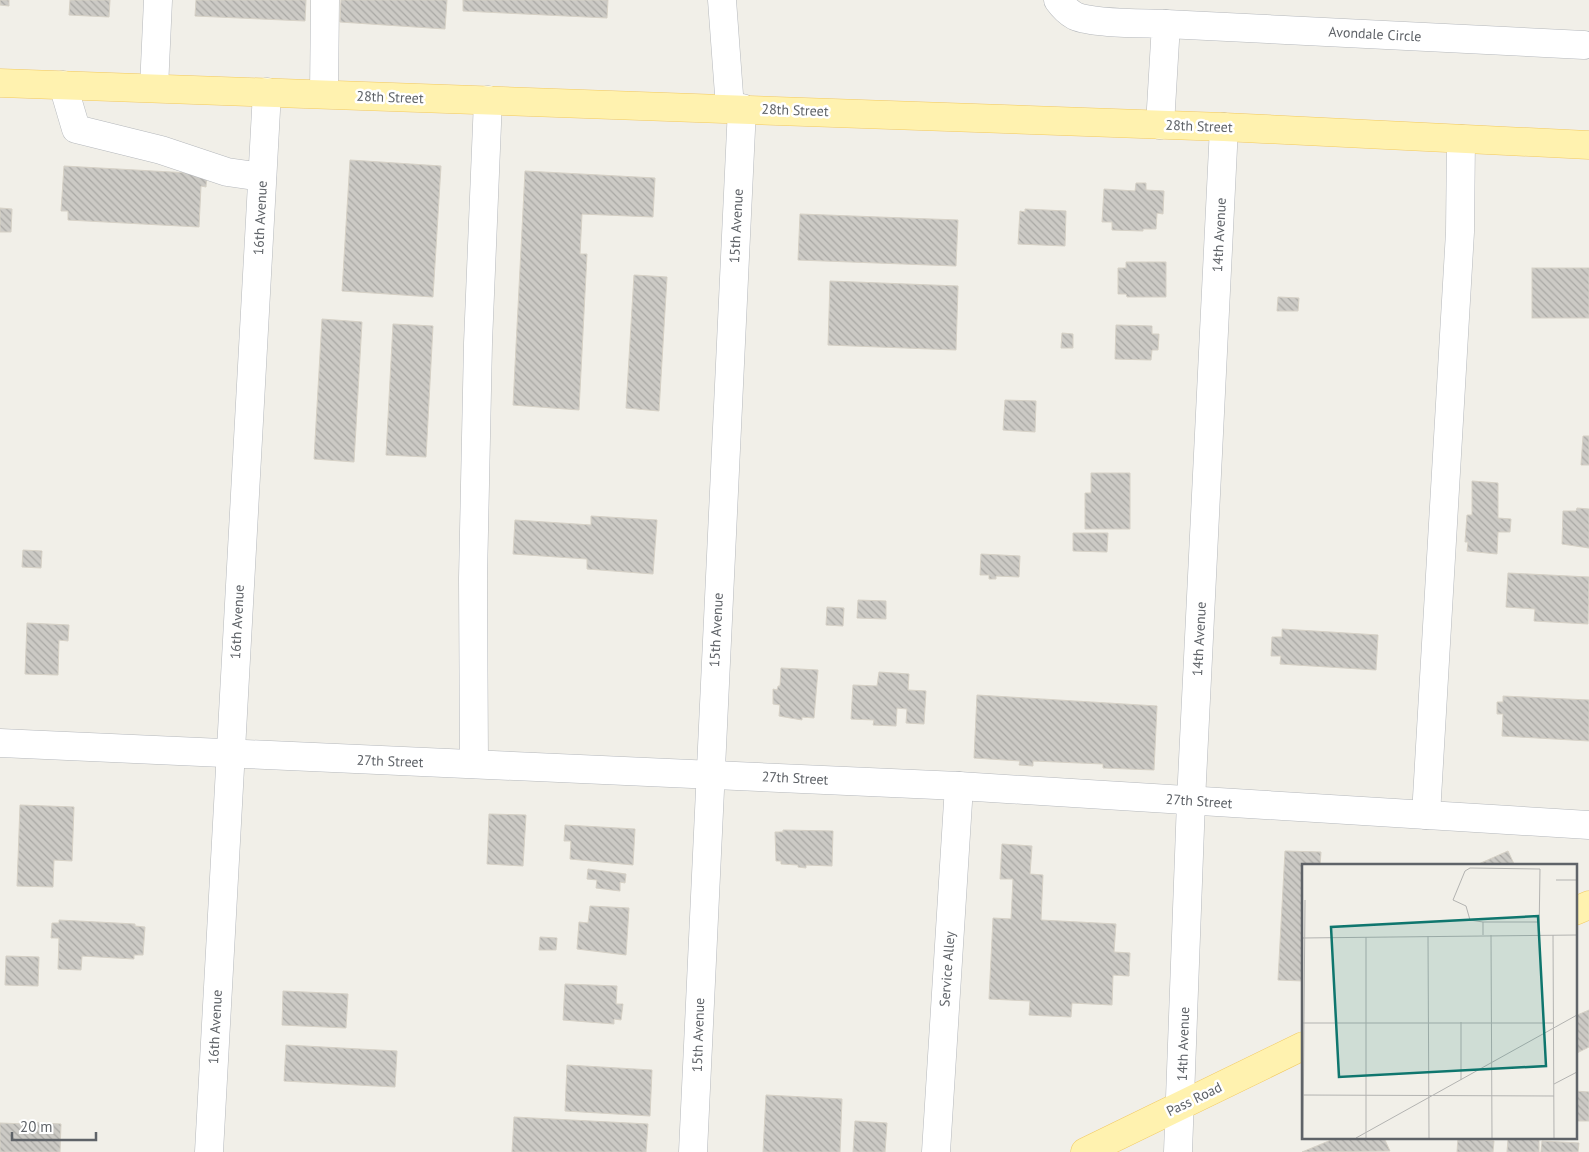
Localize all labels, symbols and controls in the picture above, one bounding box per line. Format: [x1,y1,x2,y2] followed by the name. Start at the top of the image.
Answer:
[1328,23,1422,45] street label: Avondale Circle
[356,87,424,107] street label: 28th Street
[761,100,829,120] street label: 28th Street
[1165,116,1233,136] street label: 28th Street
[249,180,271,256] street label: 16th Avenue
[725,188,747,264] street label: 15th Avenue
[1208,197,1230,273] street label: 14th Avenue
[226,584,248,660] street label: 16th Avenue
[705,592,727,668] street label: 15th Avenue
[1188,601,1210,677] street label: 14th Avenue
[356,751,424,771] street label: 27th Street
[761,767,829,789] street label: 27th Street
[1165,790,1233,812] street label: 27th Street
[1302,864,1576,1140] inset map
[935,930,959,1007] street label: Service Alley
[204,989,226,1065] street label: 16th Avenue
[688,997,708,1073] street label: 15th Avenue
[1173,1006,1193,1082] street label: 14th Avenue
[1163,1078,1225,1120] street label: Pass Road
[12,1110,96,1142] scale bar
[20,1117,53,1136] text: 20 m

